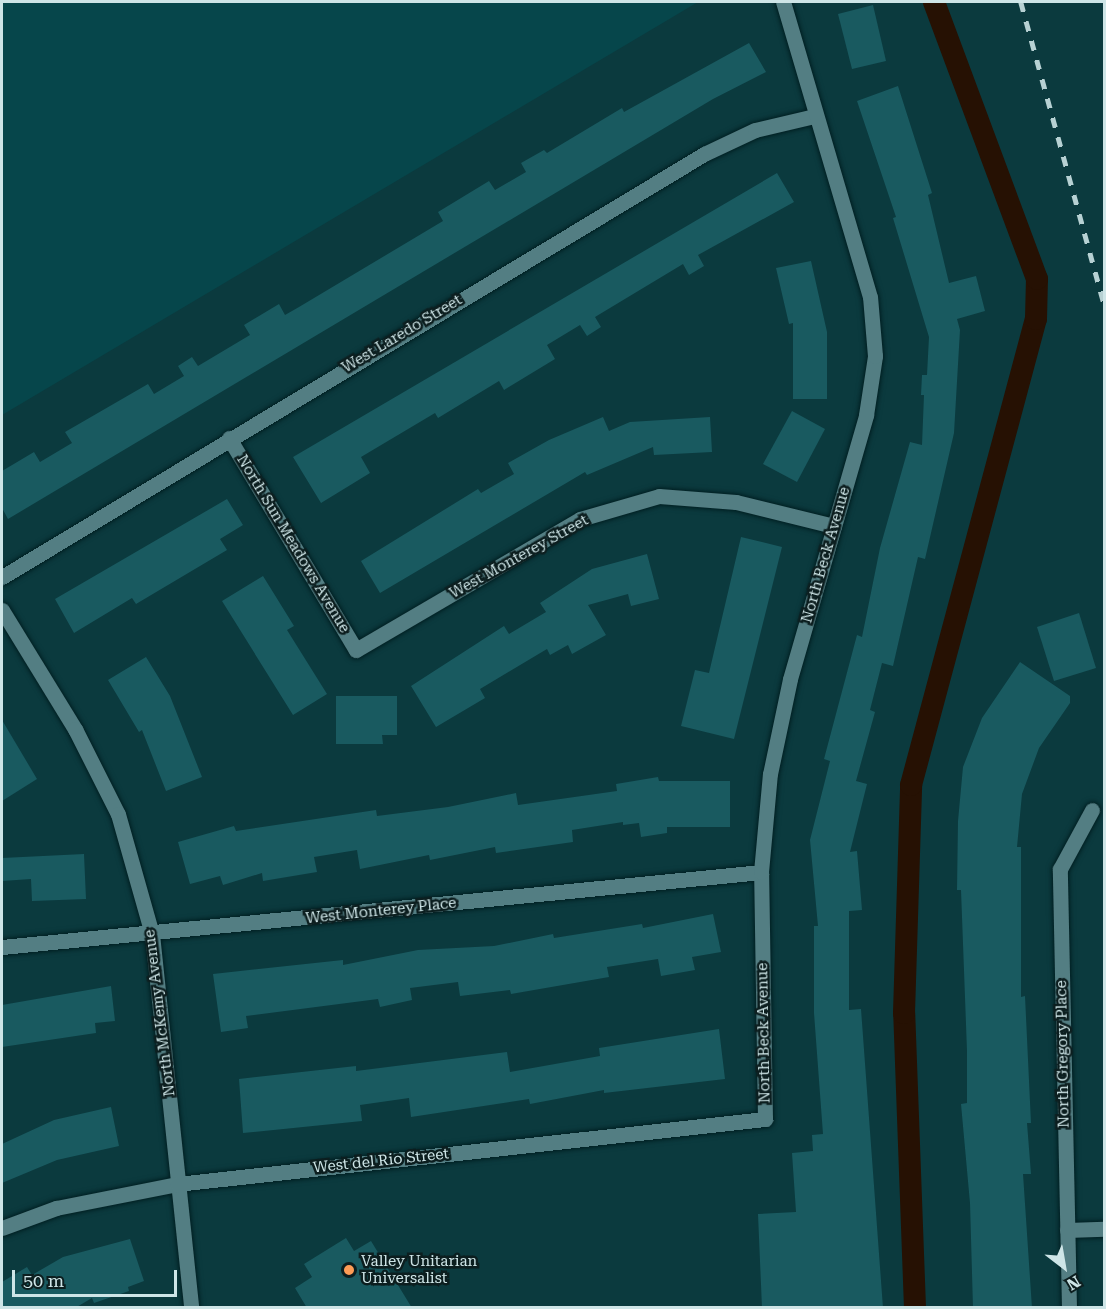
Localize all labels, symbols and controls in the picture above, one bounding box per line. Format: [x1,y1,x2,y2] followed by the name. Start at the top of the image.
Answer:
[339,291,465,377] street label: West Laredo Street
[233,452,353,636] street label: North Sun Meadows Avenue
[798,485,854,625] street label: North Beck Avenue
[446,511,592,603] street label: West Monterey Street
[305,894,457,928] street label: West Monterey Place
[141,929,179,1097] street label: North McKemy Avenue
[754,963,774,1103] street label: North Beck Avenue
[1053,980,1073,1128] street label: North Gregory Place
[312,1145,450,1177] street label: West del Rio Street
[1034,1237,1094,1297] north arrow
[361,1252,477,1287] place label: Valley Unitarian Universalist
[15,1258,180,1296] scale bar
[342,1263,356,1277] marker: Valley Unitarian Universalist
[23,1270,64,1291] text: 50 m
[1063,1272,1084,1294] text: N

